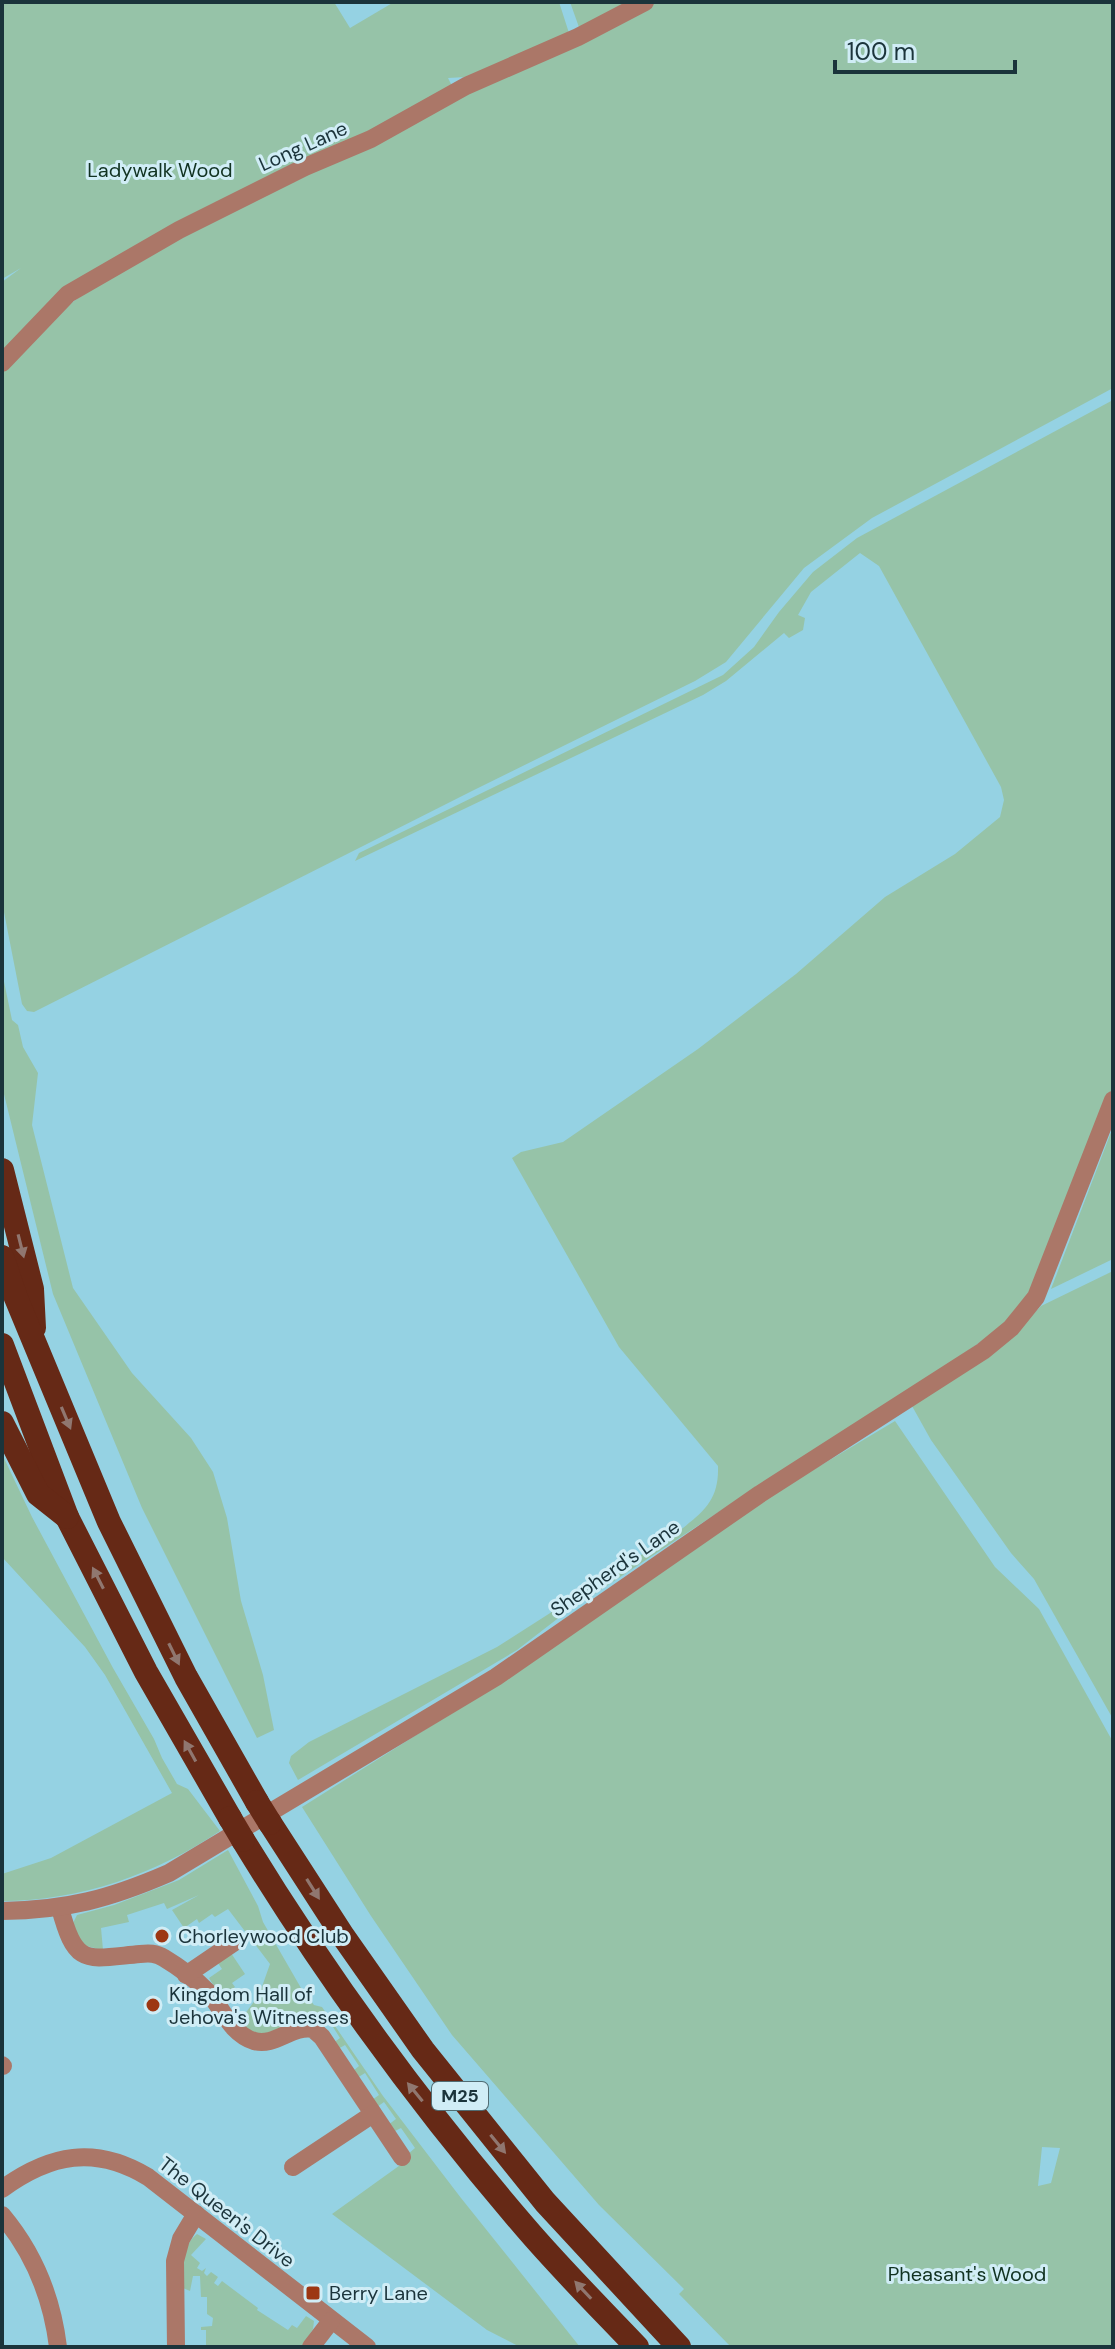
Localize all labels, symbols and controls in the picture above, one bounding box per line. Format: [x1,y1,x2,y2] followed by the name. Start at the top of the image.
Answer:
[835,24,1015,74] scale bar
[847,36,915,67] text: 100 m
[255,115,351,177] street label: Long Lane
[87,157,233,183] park label: Ladywalk Wood
[16,1234,28,1259] one-way arrow
[59,1406,72,1430] one-way arrow
[545,1514,685,1622] street label: Shepherd's Lane
[91,1567,104,1590] one-way arrow
[167,1642,181,1665] one-way arrow
[183,1740,197,1762] one-way arrow
[305,1878,320,1899] one-way arrow
[178,1923,349,1949] place label: Chorleywood Club
[153,1927,171,1945] marker: Chorleywood Club
[169,1981,349,2030] place label: Kingdom Hall of Jehova's Witnesses
[144,1996,162,2014] marker: Kingdom Hall of Jehova's Witnesses
[408,2082,424,2102] one-way arrow
[432,2082,488,2110] road number: M25
[490,2134,506,2154] one-way arrow
[154,2151,300,2273] street label: The Queen's Drive
[888,2261,1046,2287] park label: Pheasant's Wood
[329,2280,428,2306] place label: Berry Lane
[575,2281,593,2300] one-way arrow
[304,2284,322,2302] marker: Berry Lane

